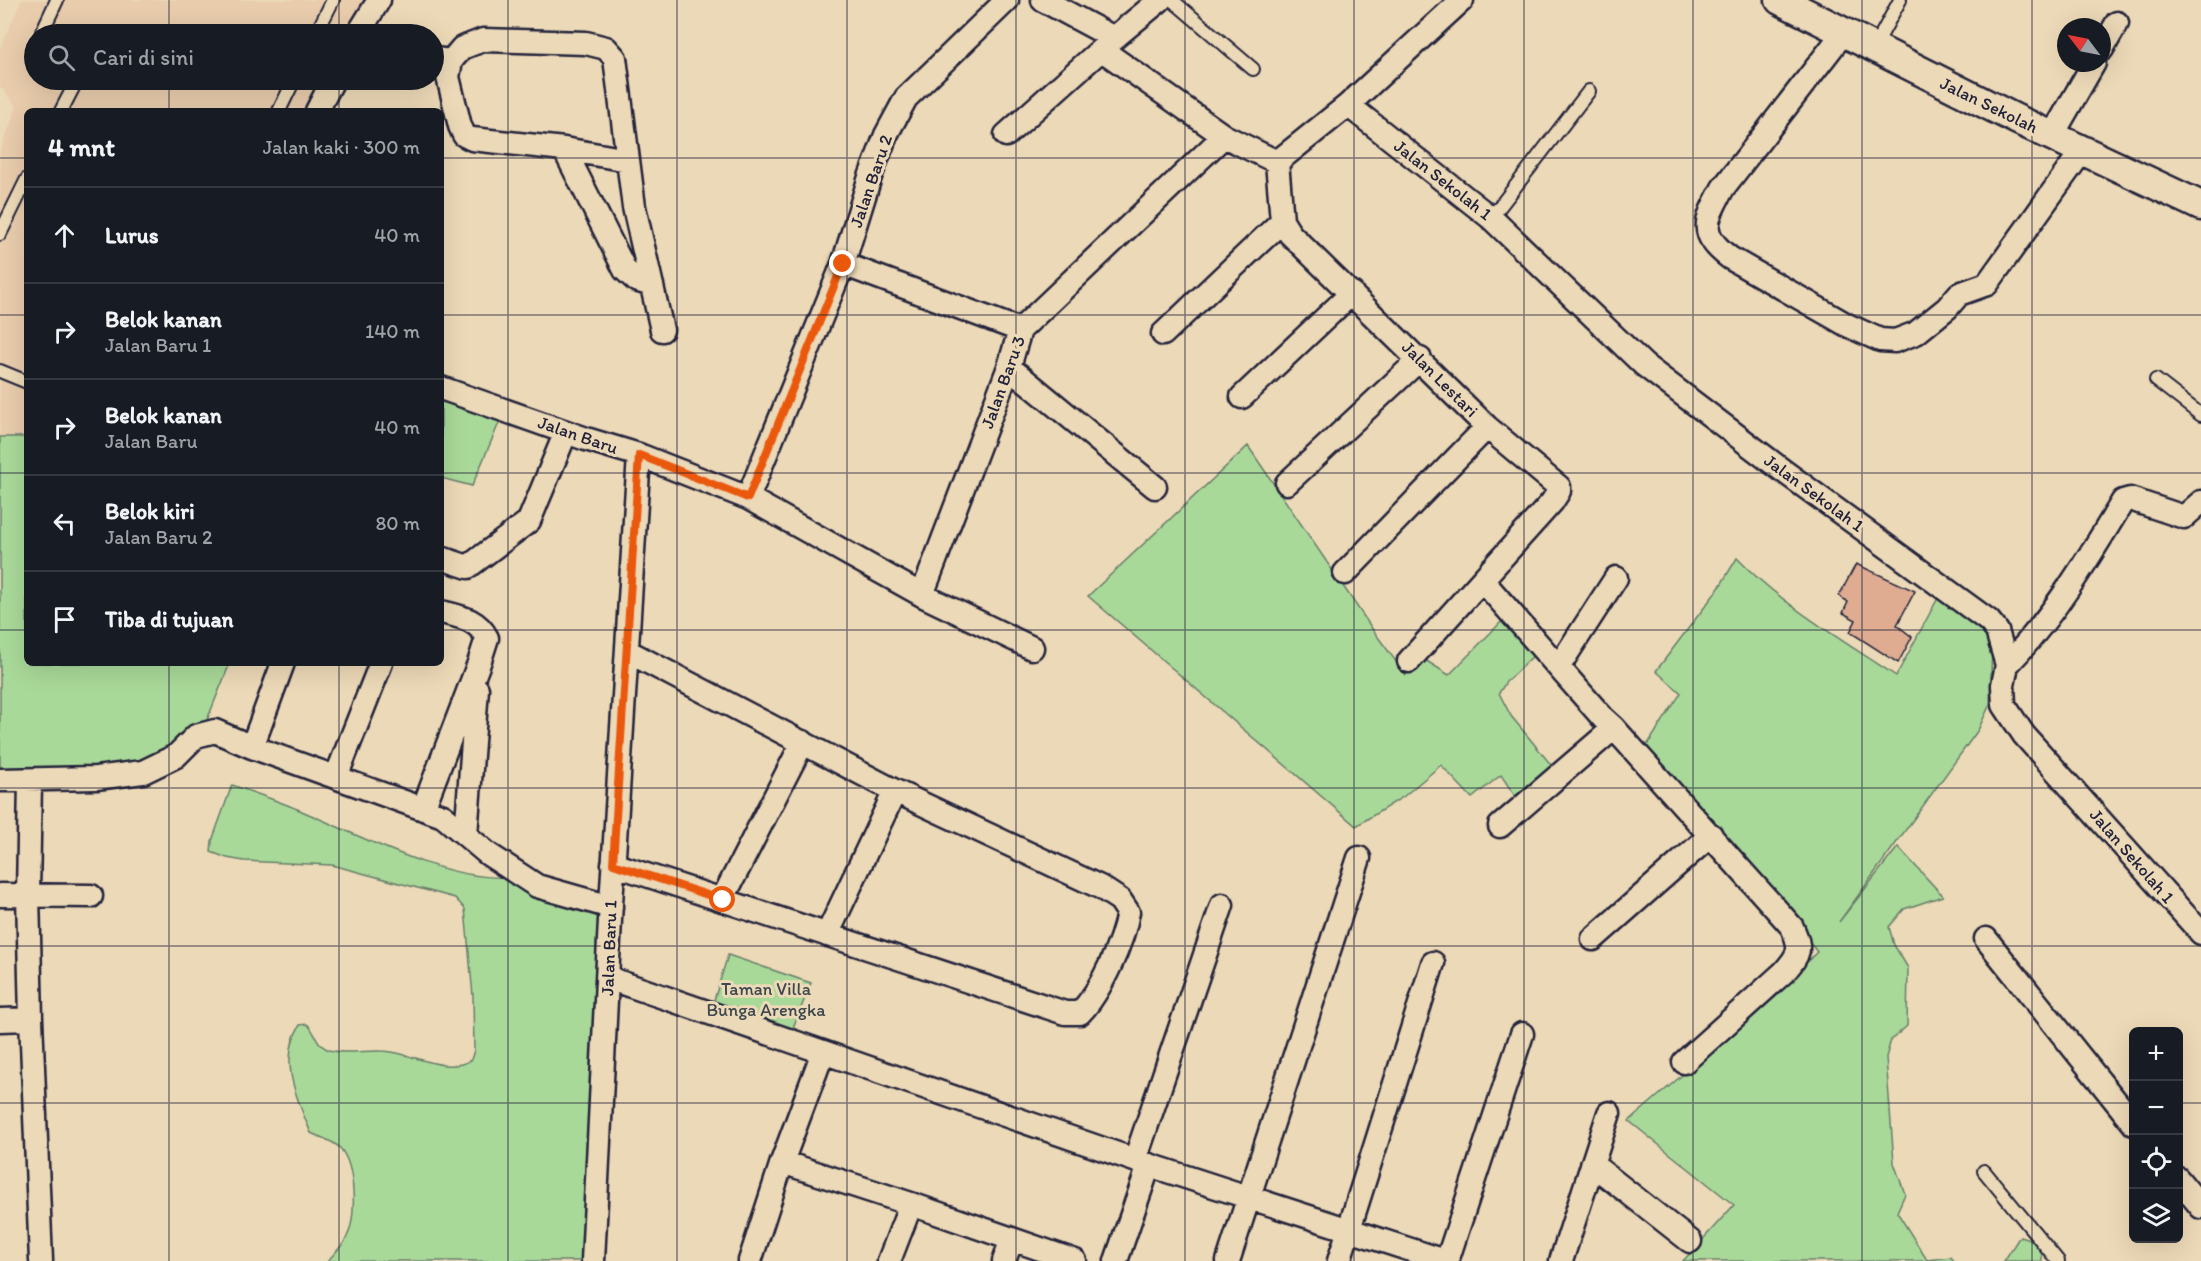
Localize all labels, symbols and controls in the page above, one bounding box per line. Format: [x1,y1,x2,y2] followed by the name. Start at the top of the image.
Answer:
[2057,18,2111,72] north arrow
[24,24,444,90] search box
[45,41,78,74] icon: search
[93,44,194,71] text: Cari di sini
[1937,72,2041,138] street label: Jalan Sekolah
[48,131,115,163] text: 4 mnt
[845,131,897,230] street label: Jalan Baru 2
[263,135,420,159] text: Jalan kaki · 300 m
[1390,135,1496,225] street label: Jalan Sekolah 1
[48,219,81,252] icon: ahead
[105,222,159,249] text: Lurus
[374,223,420,247] text: 40 m
[829,250,855,276] route end
[105,306,222,333] text: Belok kanan
[48,315,81,348] icon: right
[365,319,420,343] text: 140 m
[976,332,1030,431] street label: Jalan Baru 3
[105,333,211,357] text: Jalan Baru 1
[1397,336,1483,422] street label: Jalan Lestari
[105,402,222,429] text: Belok kanan
[48,411,81,444] icon: right
[535,411,621,459] street label: Jalan Baru
[374,415,420,439] text: 40 m
[105,429,197,453] text: Jalan Baru
[1760,449,1868,537] street label: Jalan Sekolah 1
[105,498,195,525] text: Belok kiri
[48,507,81,540] icon: left
[375,511,420,535] text: 80 m
[105,525,212,549] text: Jalan Baru 2
[48,603,81,636] icon: arrive
[105,606,234,633] text: Tiba di tujuan
[2085,804,2179,908] street label: Jalan Sekolah 1
[709,886,735,912] route start
[596,900,622,996] street label: Jalan Baru 1
[706,978,826,1021] park label: Taman Villa Bunga Arengka
[2129,1027,2183,1243] map controls
[2129,1027,2183,1081] button: +
[2129,1081,2183,1135] button: −
[2129,1135,2183,1189] button: locate
[2129,1189,2183,1243] button: layers

